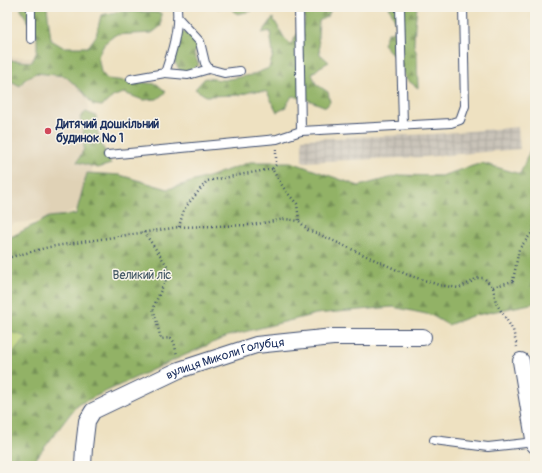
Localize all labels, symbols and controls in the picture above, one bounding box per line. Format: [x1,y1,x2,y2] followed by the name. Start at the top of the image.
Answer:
[55,117,160,146] place label: Дитячий дошкільний будинок № 1
[43,126,53,136] marker: Дитячий дошкільний будинок № 1
[113,268,171,283] park label: Великий ліс
[164,335,285,383] street label: вулиця Миколи Голубця

